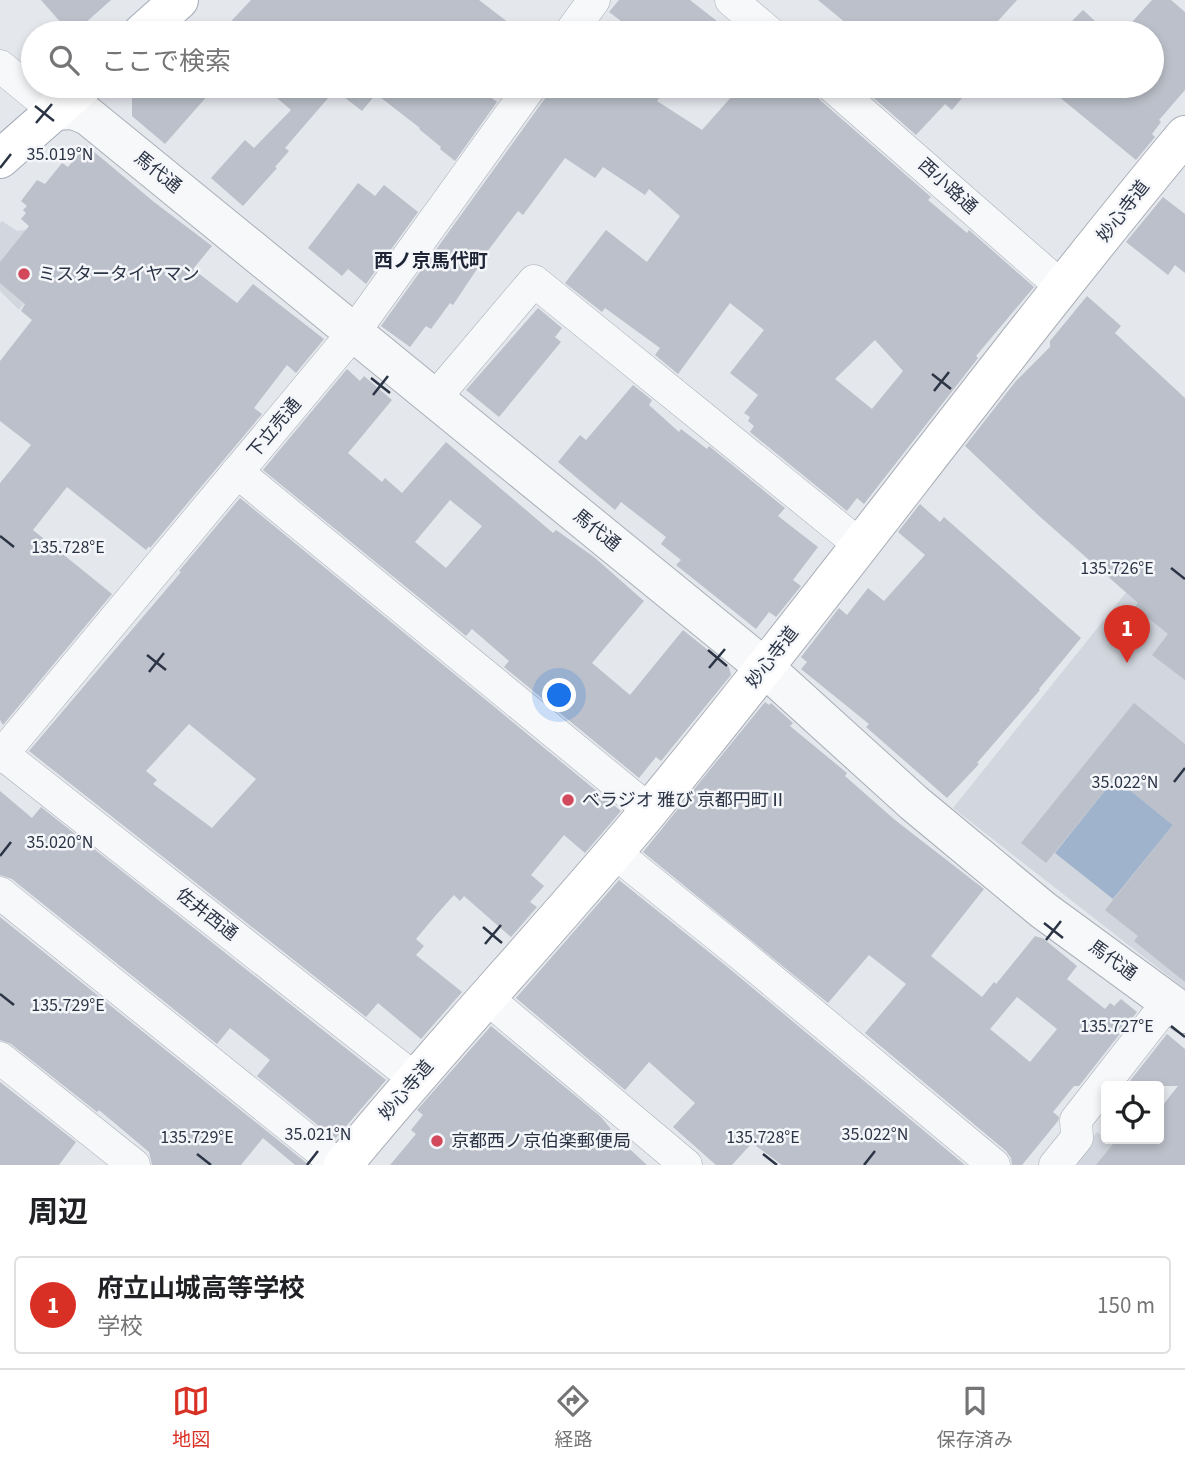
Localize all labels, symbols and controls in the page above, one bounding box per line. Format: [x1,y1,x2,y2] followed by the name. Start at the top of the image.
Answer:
[21,21,1164,98] search box
[45,41,83,79] icon: search
[101,43,231,80] text: ここで検索
[27,142,93,167] text: 35.019°N
[129,146,187,199] street label: 馬代通
[913,153,983,220] street label: 西小路通
[1091,175,1155,247] street label: 妙心寺道
[374,248,488,275] district label: 西ノ京馬代町
[38,262,199,287] place label: ミスタータイヤマン
[16,266,32,282] marker: ミスタータイヤマン
[242,393,307,464] street label: 下立売通
[568,504,626,557] street label: 馬代通
[31,535,105,560] text: 135.728°E
[1080,556,1154,581] text: 135.726°E
[1104,605,1150,663] pin: 1
[740,621,804,693] street label: 妙心寺道
[542,678,576,712] your location
[1092,770,1158,795] text: 35.022°N
[582,788,787,813] place label: べラジオ 雅び 京都円町Ⅱ
[560,792,576,808] marker: べラジオ 雅び 京都円町Ⅱ
[27,830,93,855] text: 35.020°N
[171,882,243,946] street label: 佐井西通
[1084,934,1142,986] street label: 馬代通
[31,993,105,1018] text: 135.729°E
[1080,1014,1154,1039] text: 135.727°E
[373,1055,439,1126] street label: 妙心寺道
[1101,1081,1164,1144] map controls
[1101,1081,1164,1144] button: locate
[285,1122,351,1147] text: 35.021°N
[842,1122,908,1147] text: 35.022°N
[160,1125,234,1150] text: 135.729°E
[726,1125,800,1150] text: 135.728°E
[451,1129,631,1154] place label: 京都西ノ京伯楽郵便局
[429,1133,445,1149] marker: 京都西ノ京伯楽郵便局
[28,1191,88,1234] text: 周辺
[97,1270,305,1307] text: 府立山城高等学校
[47,1289,59,1322] text: 1
[1097,1289,1155,1322] text: 150 m
[97,1310,143,1343] text: 学校
[172,1382,210,1454] tab: 地図
[554,1382,593,1454] tab: 経路
[937,1382,1013,1454] tab: 保存済み

